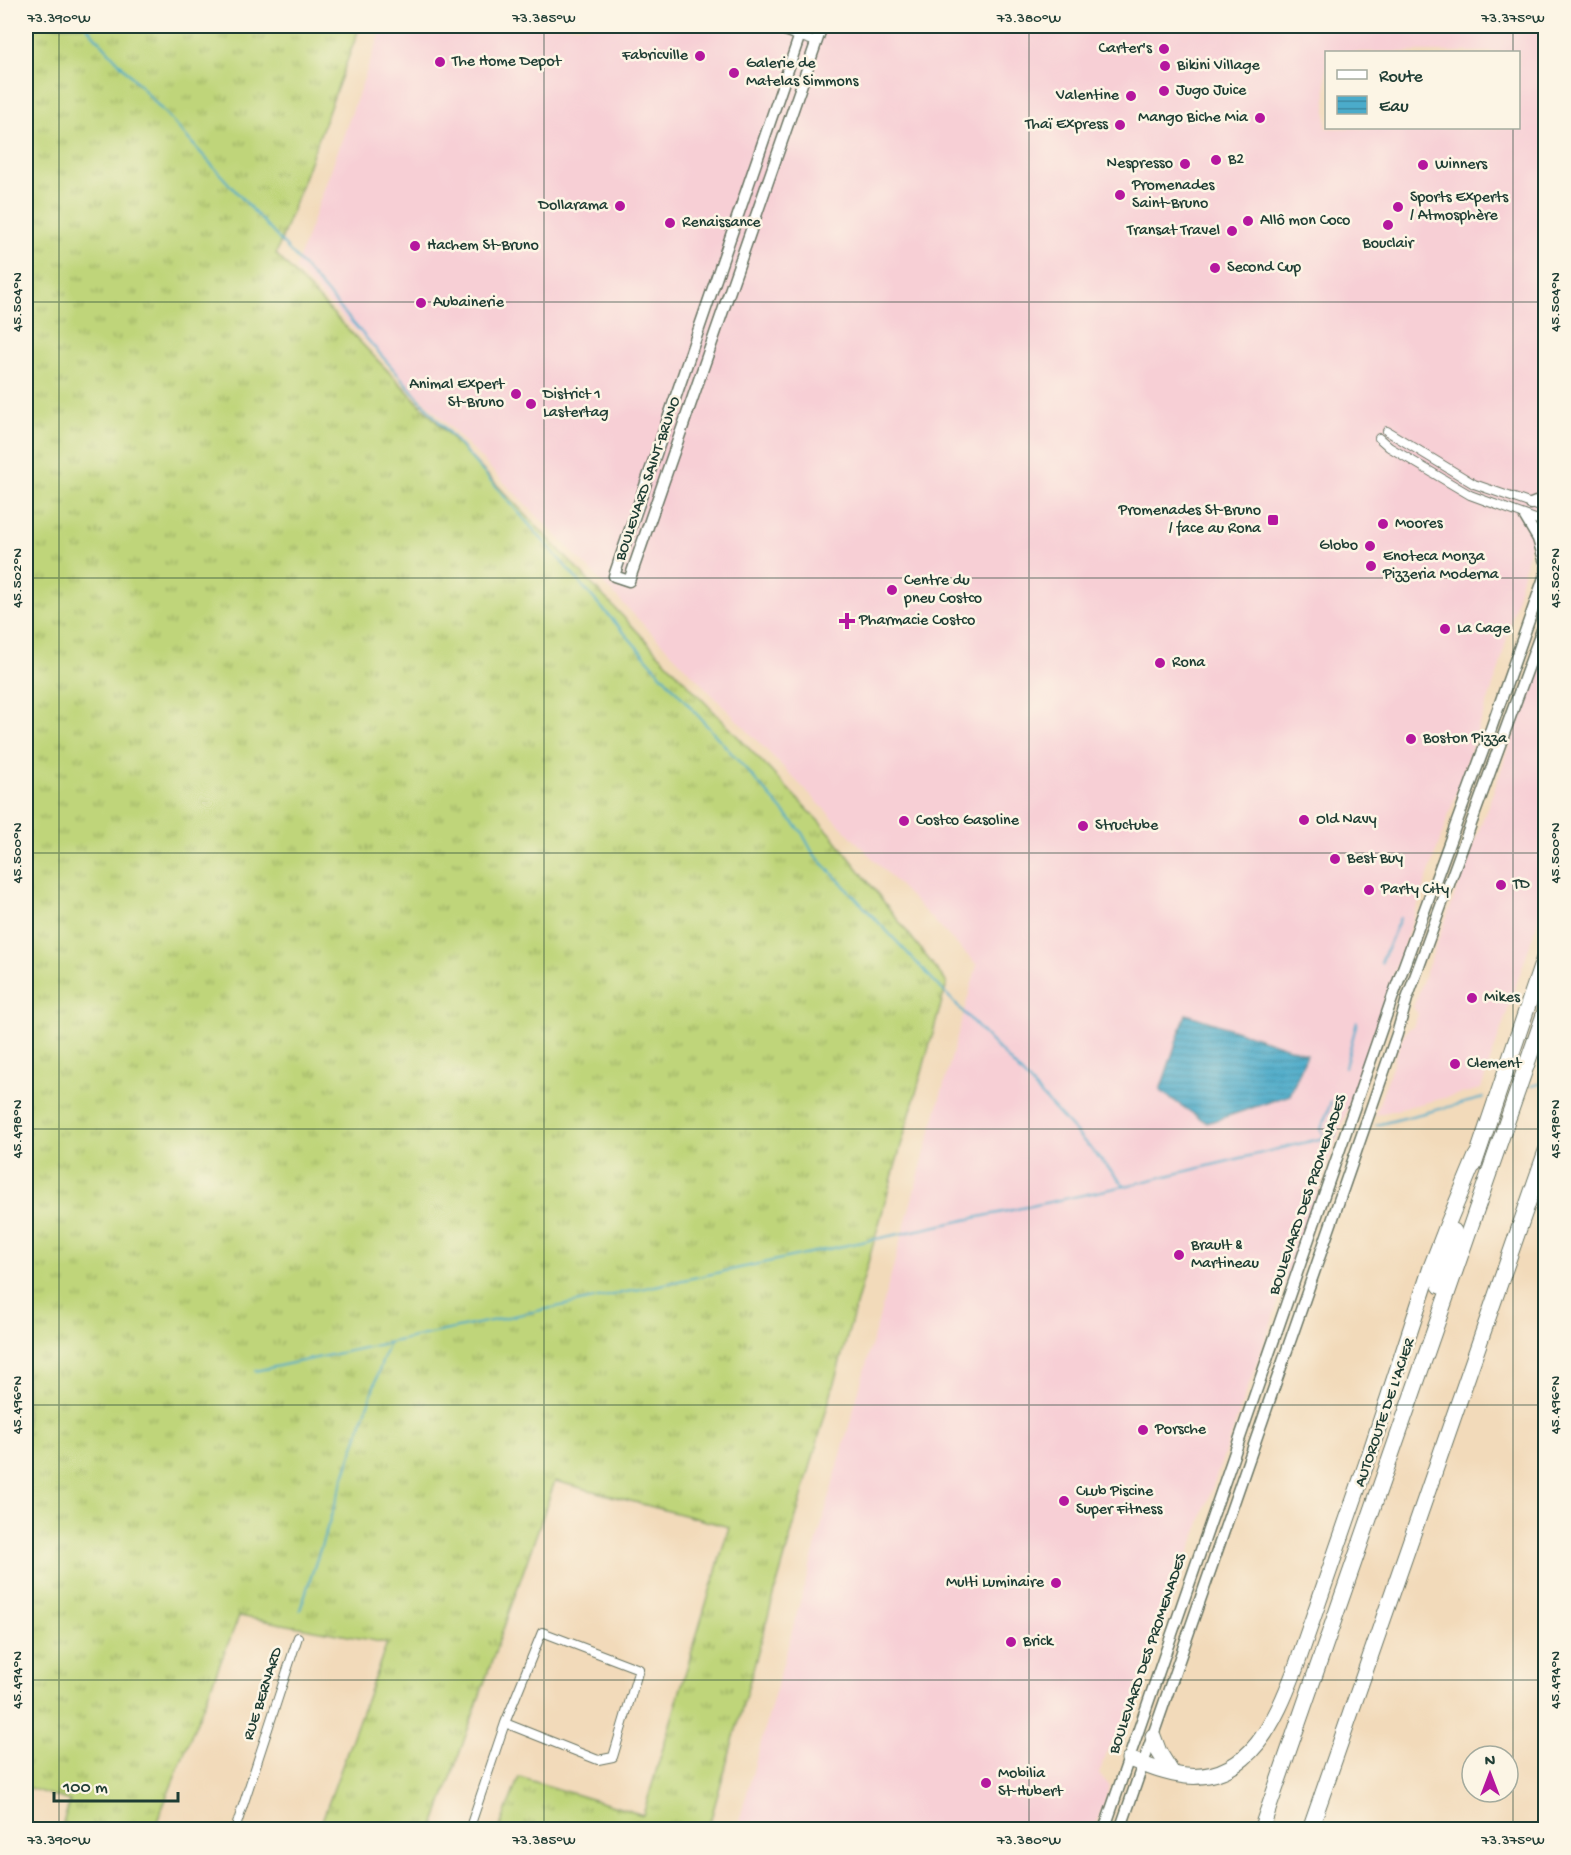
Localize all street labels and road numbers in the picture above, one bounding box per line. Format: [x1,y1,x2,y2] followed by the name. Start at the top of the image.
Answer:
[612,394,686,564] street label: BOULEVARD SAINT-BRUNO
[1265,1092,1353,1299] street label: BOULEVARD DES PROMENADES
[1352,1336,1421,1490] street label: AUTOROUTE DE L'ACIER
[1105,1551,1193,1758] street label: BOULEVARD DES PROMENADES
[240,1645,288,1743] street label: RUE BERNARD

